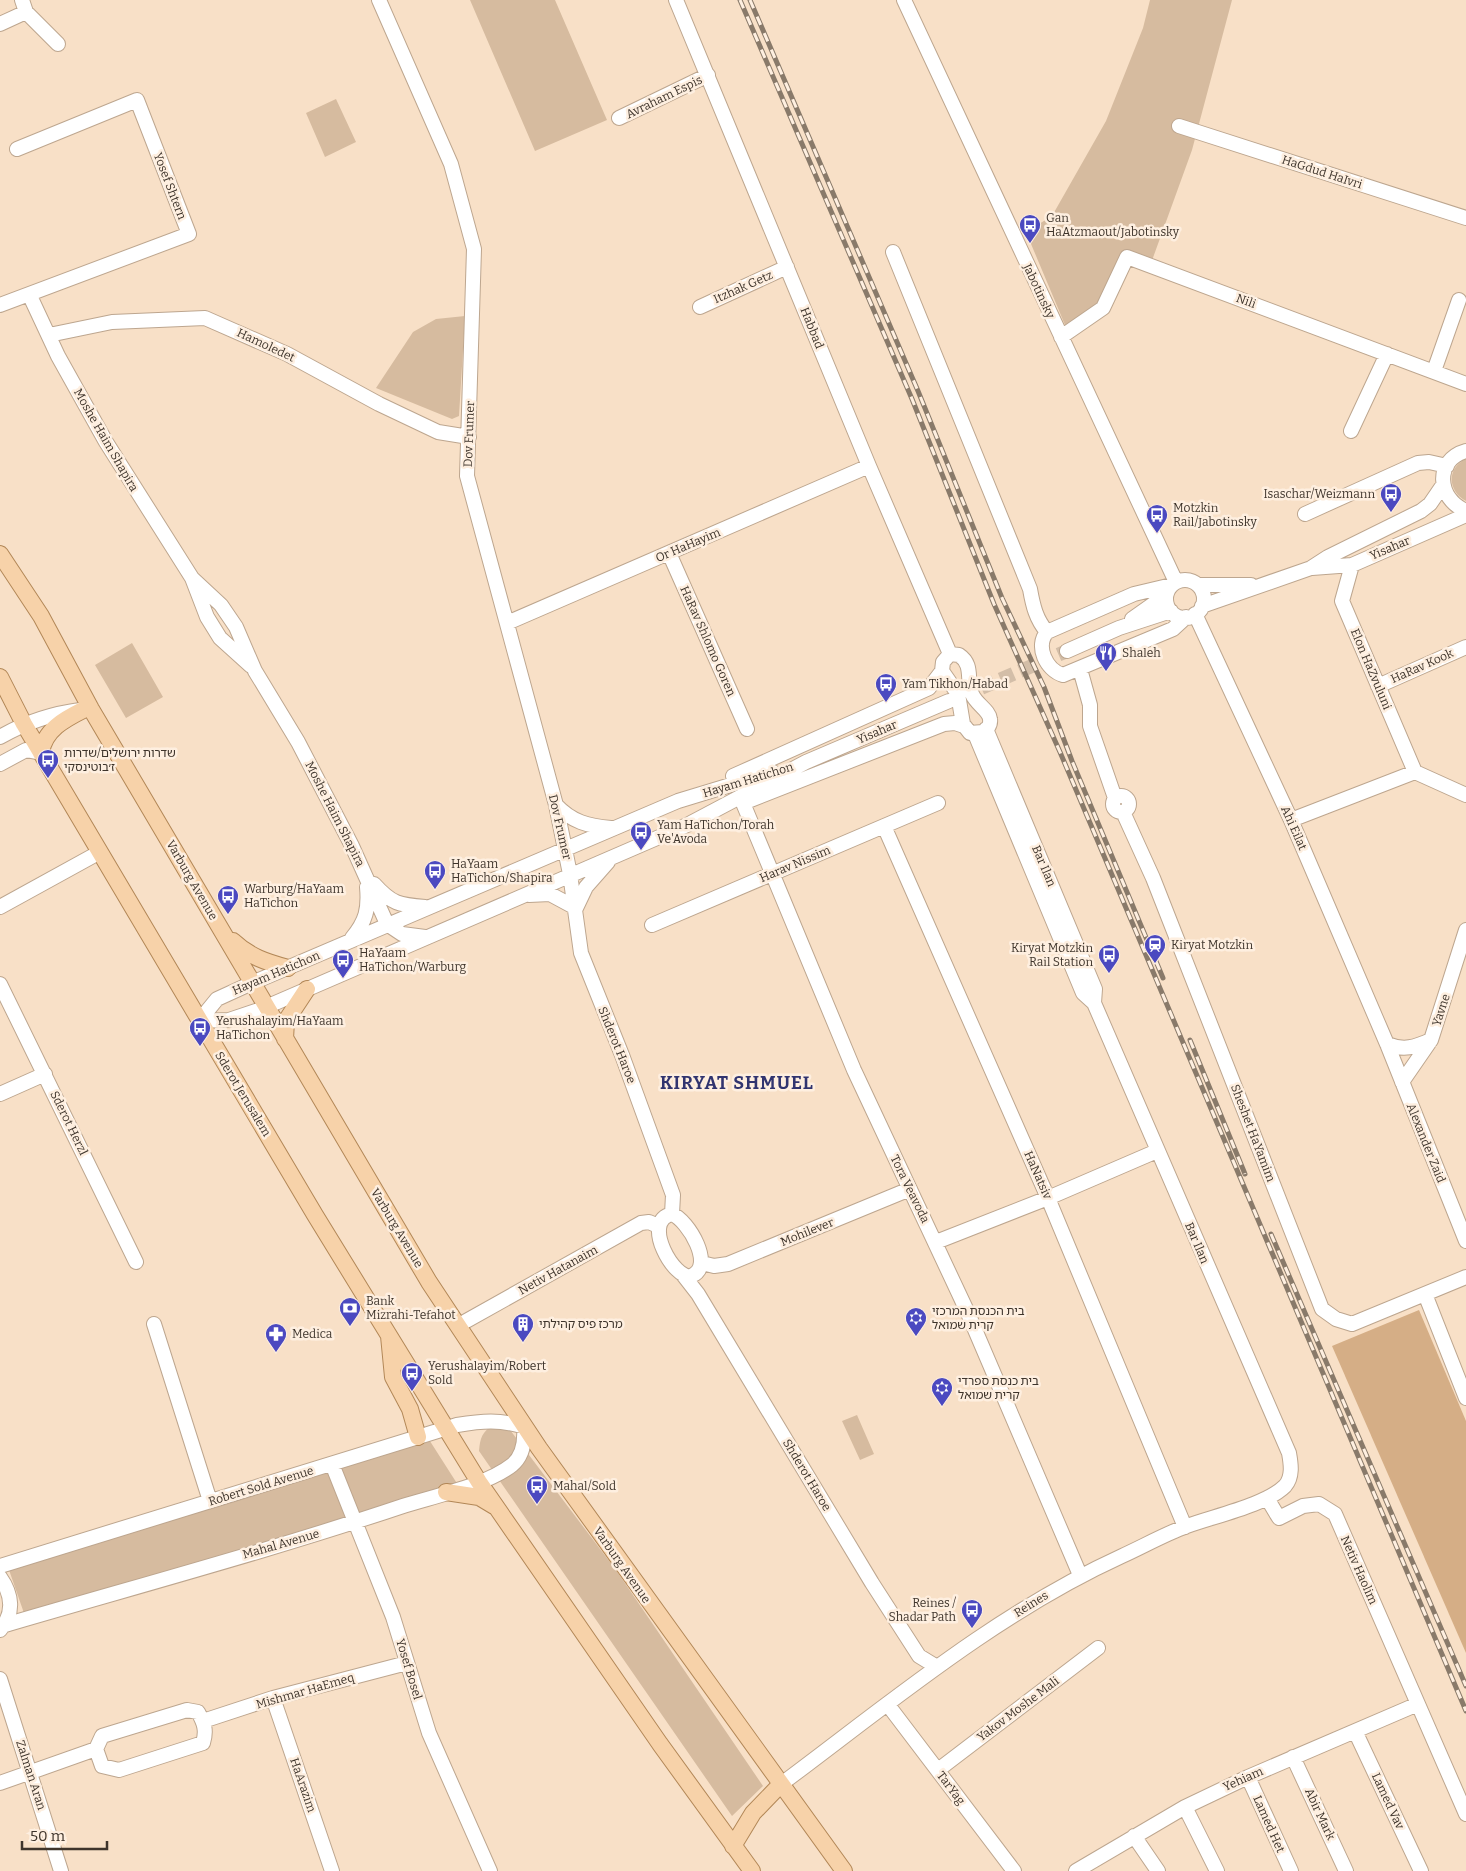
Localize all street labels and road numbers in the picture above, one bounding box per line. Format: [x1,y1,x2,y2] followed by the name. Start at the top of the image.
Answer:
[624,72,705,121] street label: Avraham Espis
[151,150,189,222] street label: Yosef Shtern
[1280,152,1364,192] street label: HaGdud HaIvri
[1020,261,1058,321] street label: Jabotinsky
[711,268,775,306] street label: Itzhak Getz
[1234,291,1258,311] street label: Nili
[797,305,827,351] street label: Habbad
[235,325,298,365] street label: Hamoledet
[71,386,141,494] street label: Moshe Haim Shapira
[461,400,477,467] street label: Dov Frumer
[653,525,723,565] street label: Or HaHayim
[1368,533,1413,563] street label: Yisahar
[677,584,739,699] street label: HaRav Shlomo Goren
[1348,626,1395,712] street label: Elon HaZvuluni
[1388,646,1456,686] street label: HaRav Kook
[855,717,900,747] street label: Yisahar
[302,759,368,869] street label: Moshe Haim Shapira
[701,759,795,800] street label: Hayam Hatichon
[546,793,574,862] street label: Dov Frumer
[1278,804,1310,853] street label: Ahi Eilat
[164,838,220,922] street label: Varburg Avenue
[758,843,833,885] street label: Harav Nissim
[1029,843,1059,889] street label: Bar Ilan
[230,948,322,998] street label: Hayam Hatichon
[1429,992,1453,1028] street label: Yavne
[595,1005,639,1085] street label: Shderot Haroe
[212,1049,274,1139] street label: Sderot Jerusalem
[1228,1082,1278,1184] street label: Sheshet HaYamim
[47,1089,91,1158] street label: Sderot Herzl
[1404,1101,1448,1185] street label: Alexander Zaid
[1021,1149,1055,1202] street label: HaNatsiv
[887,1153,933,1226] street label: Tora Veavoda
[368,1186,426,1270] street label: Varburg Avenue
[778,1215,836,1249] street label: Mohilever
[1182,1220,1212,1266] street label: Bar Ilan
[516,1242,600,1297] street label: Netiv Hatanaim
[780,1436,834,1514] street label: Shderot Haroe
[207,1463,315,1509] street label: Robert Sold Avenue
[591,1524,653,1606] street label: Varburg Avenue
[241,1526,321,1562] street label: Mahal Avenue
[1338,1534,1381,1607] street label: Netiv Haolim
[1011,1588,1051,1620] street label: Reines
[393,1637,425,1702] street label: Yosef Bosel
[254,1670,356,1712] street label: Mishmar HaEmeq
[974,1673,1062,1744] street label: Yakov Moshe Mali
[13,1738,49,1812] street label: Zalman Aran
[287,1756,319,1814] street label: HaArazim
[1221,1764,1266,1794] street label: Yehiam
[934,1769,968,1808] street label: TarYag
[1369,1771,1407,1832] street label: Lamed Vav
[1302,1786,1338,1842] street label: Abir Mark
[1250,1793,1288,1855] street label: Lamed Het

